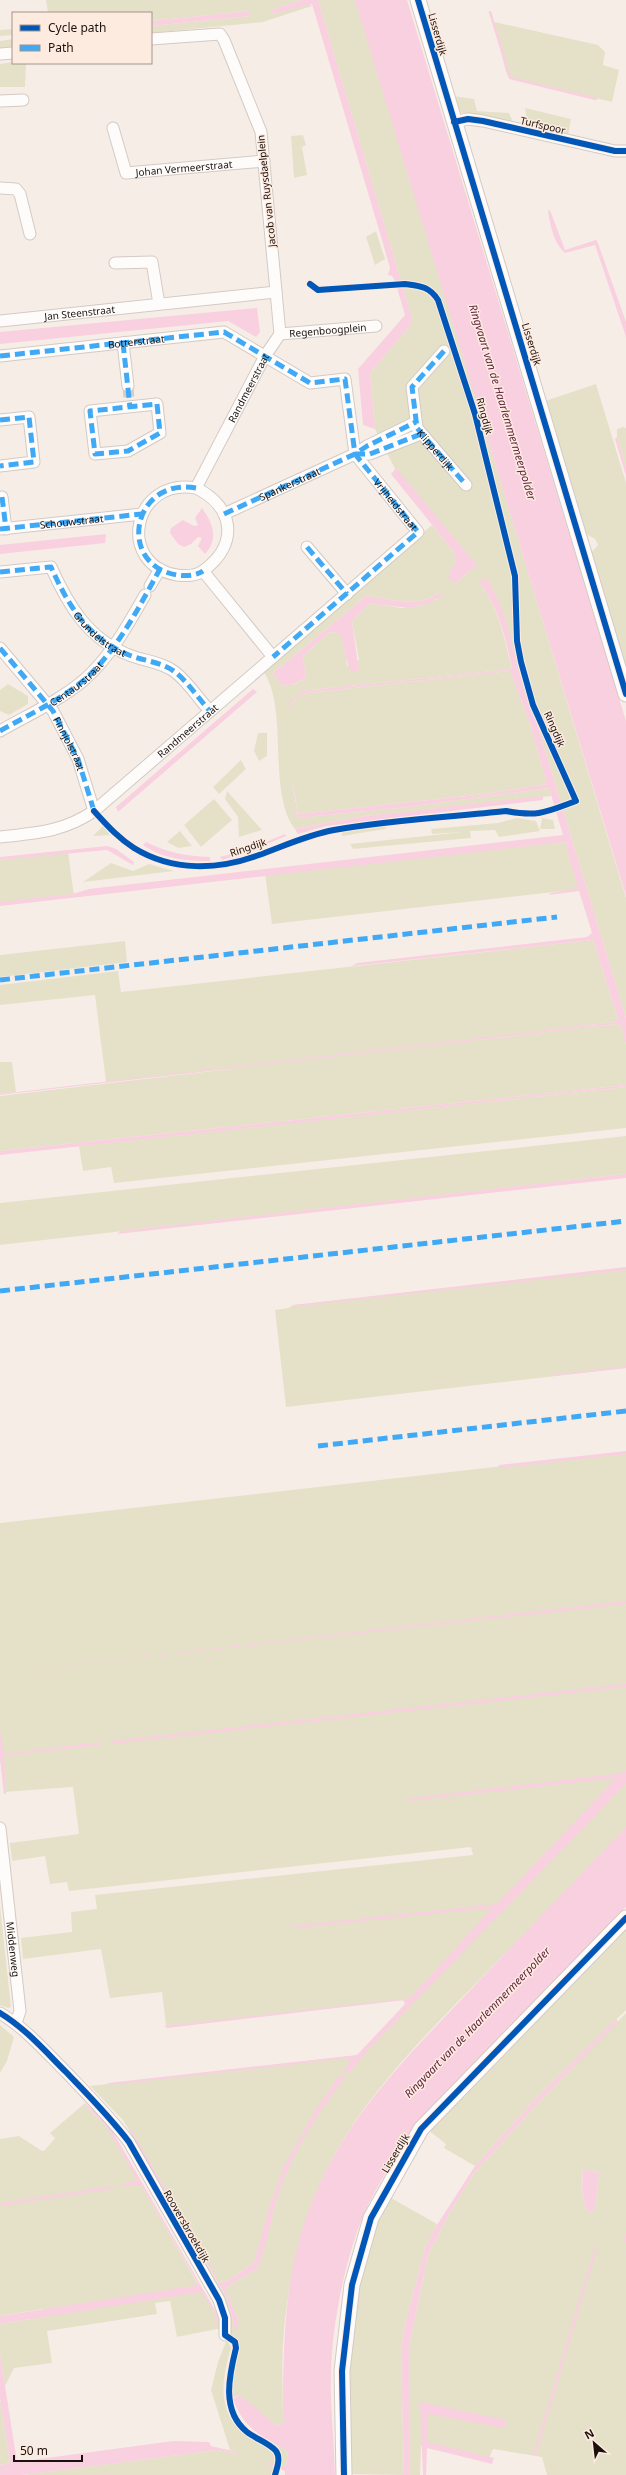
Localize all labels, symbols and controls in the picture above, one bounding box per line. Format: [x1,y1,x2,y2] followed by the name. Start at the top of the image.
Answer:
[425,11,451,58] street label: Lisserdijk
[12,12,152,64] legend
[48,19,106,36] text: Cycle path
[48,39,74,56] text: Path
[519,113,567,137] street label: Turfspoor
[253,134,279,249] street label: Jacob van Ruysdaelplein
[134,157,233,179] street label: Johan Vermeerstraat
[43,302,116,323] street label: Jan Steenstraat
[466,302,540,502] water label: Ringvaart van de Haarlemmermeerpolder
[289,320,367,340] street label: Regenboogplein
[519,321,545,368] street label: Lisserdijk
[107,331,166,351] street label: Botterstraat
[224,350,272,425] street label: Randmeerstraat
[473,396,497,437] street label: Ringdijk
[414,426,458,474] street label: Klipperdijk
[257,464,323,504] street label: Spankerstraat
[370,476,421,534] street label: Vrijheidstraat
[39,511,104,532] street label: Schouwstraat
[70,608,129,660] street label: Grundelstraat
[47,658,106,709] street label: Centaurstraat
[154,700,221,761] street label: Randmeerstraat
[541,709,569,750] street label: Ringdijk
[50,714,88,773] street label: Finnjolstraat
[228,834,269,859] street label: Ringdijk
[3,1921,23,1978] street label: Middenweg
[401,1943,554,2101] water label: Ringvaart van de Haarlemmermeerpolder
[378,2130,413,2175] street label: Lisserdijk
[161,2187,214,2265] street label: Rooversbroekdijk
[574,2423,614,2463] north arrow
[582,2425,597,2442] text: N
[14,2437,82,2463] scale bar
[20,2442,48,2459] text: 50 m

